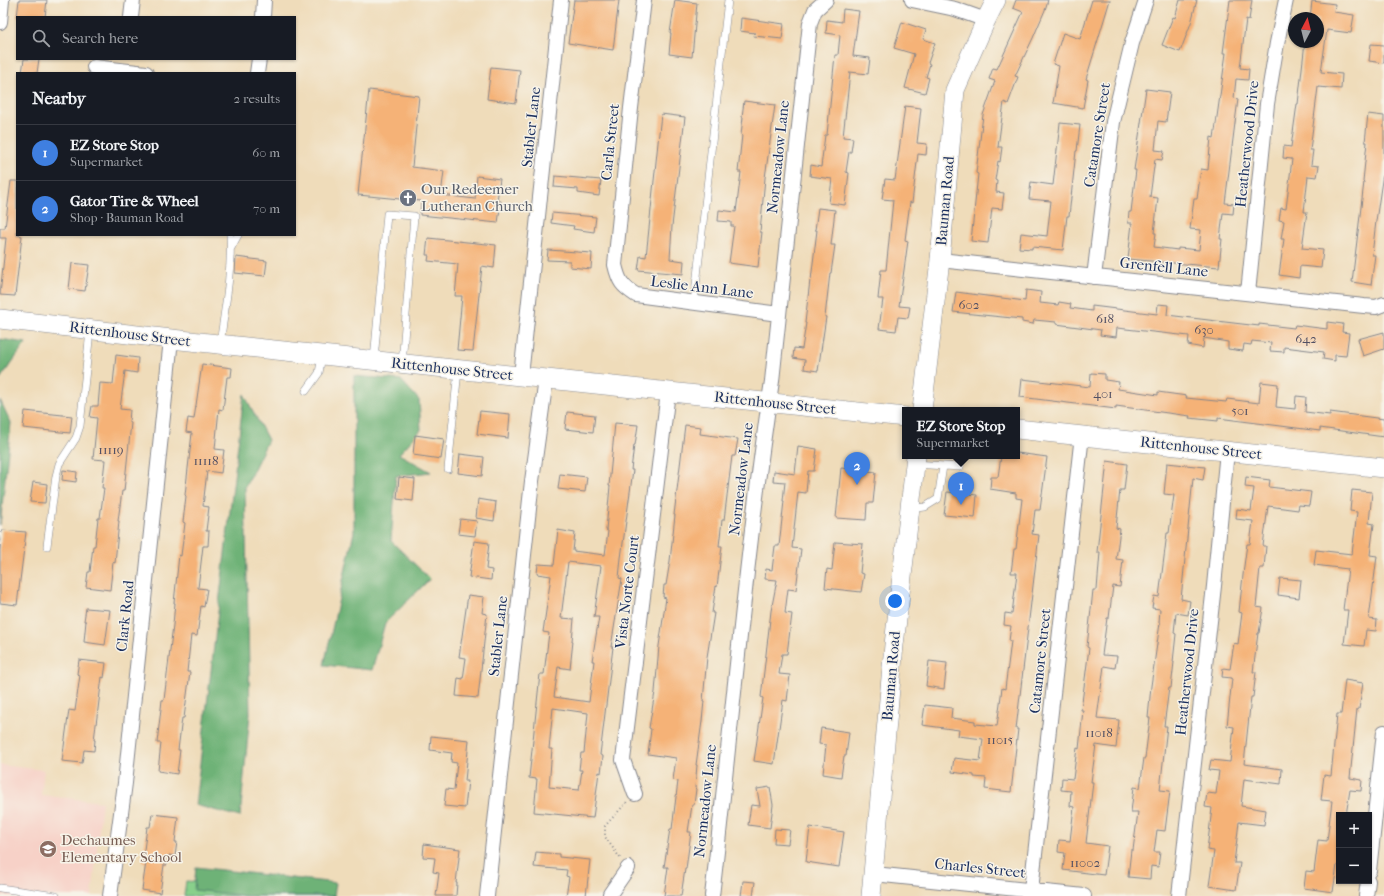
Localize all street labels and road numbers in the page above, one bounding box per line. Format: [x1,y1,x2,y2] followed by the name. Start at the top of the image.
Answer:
[1231,79,1263,208] street label: Heatherwood Drive
[1080,81,1114,189] street label: Catamore Street
[518,85,544,168] street label: Stabler Lane
[763,99,793,214] street label: Normeadow Lane
[597,102,623,181] street label: Carla Street
[932,155,958,247] street label: Bauman Road
[1119,253,1210,281] street label: Grenfell Lane
[650,272,755,302] street label: Leslie Ann Lane
[68,318,192,350] street label: Rittenhouse Street
[390,354,514,384] street label: Rittenhouse Street
[713,388,837,418] street label: Rittenhouse Street
[725,421,757,537] street label: Normeadow Lane
[1139,433,1263,463] street label: Rittenhouse Street
[611,534,643,651] street label: Vista Norte Court
[112,579,138,653] street label: Clark Road
[485,594,511,677] street label: Stabler Lane
[1026,607,1055,715] street label: Catamore Street
[1171,607,1203,736] street label: Heatherwood Drive
[878,630,904,722] street label: Bauman Road
[690,743,720,858] street label: Normeadow Lane
[934,854,1027,882] street label: Charles Street

